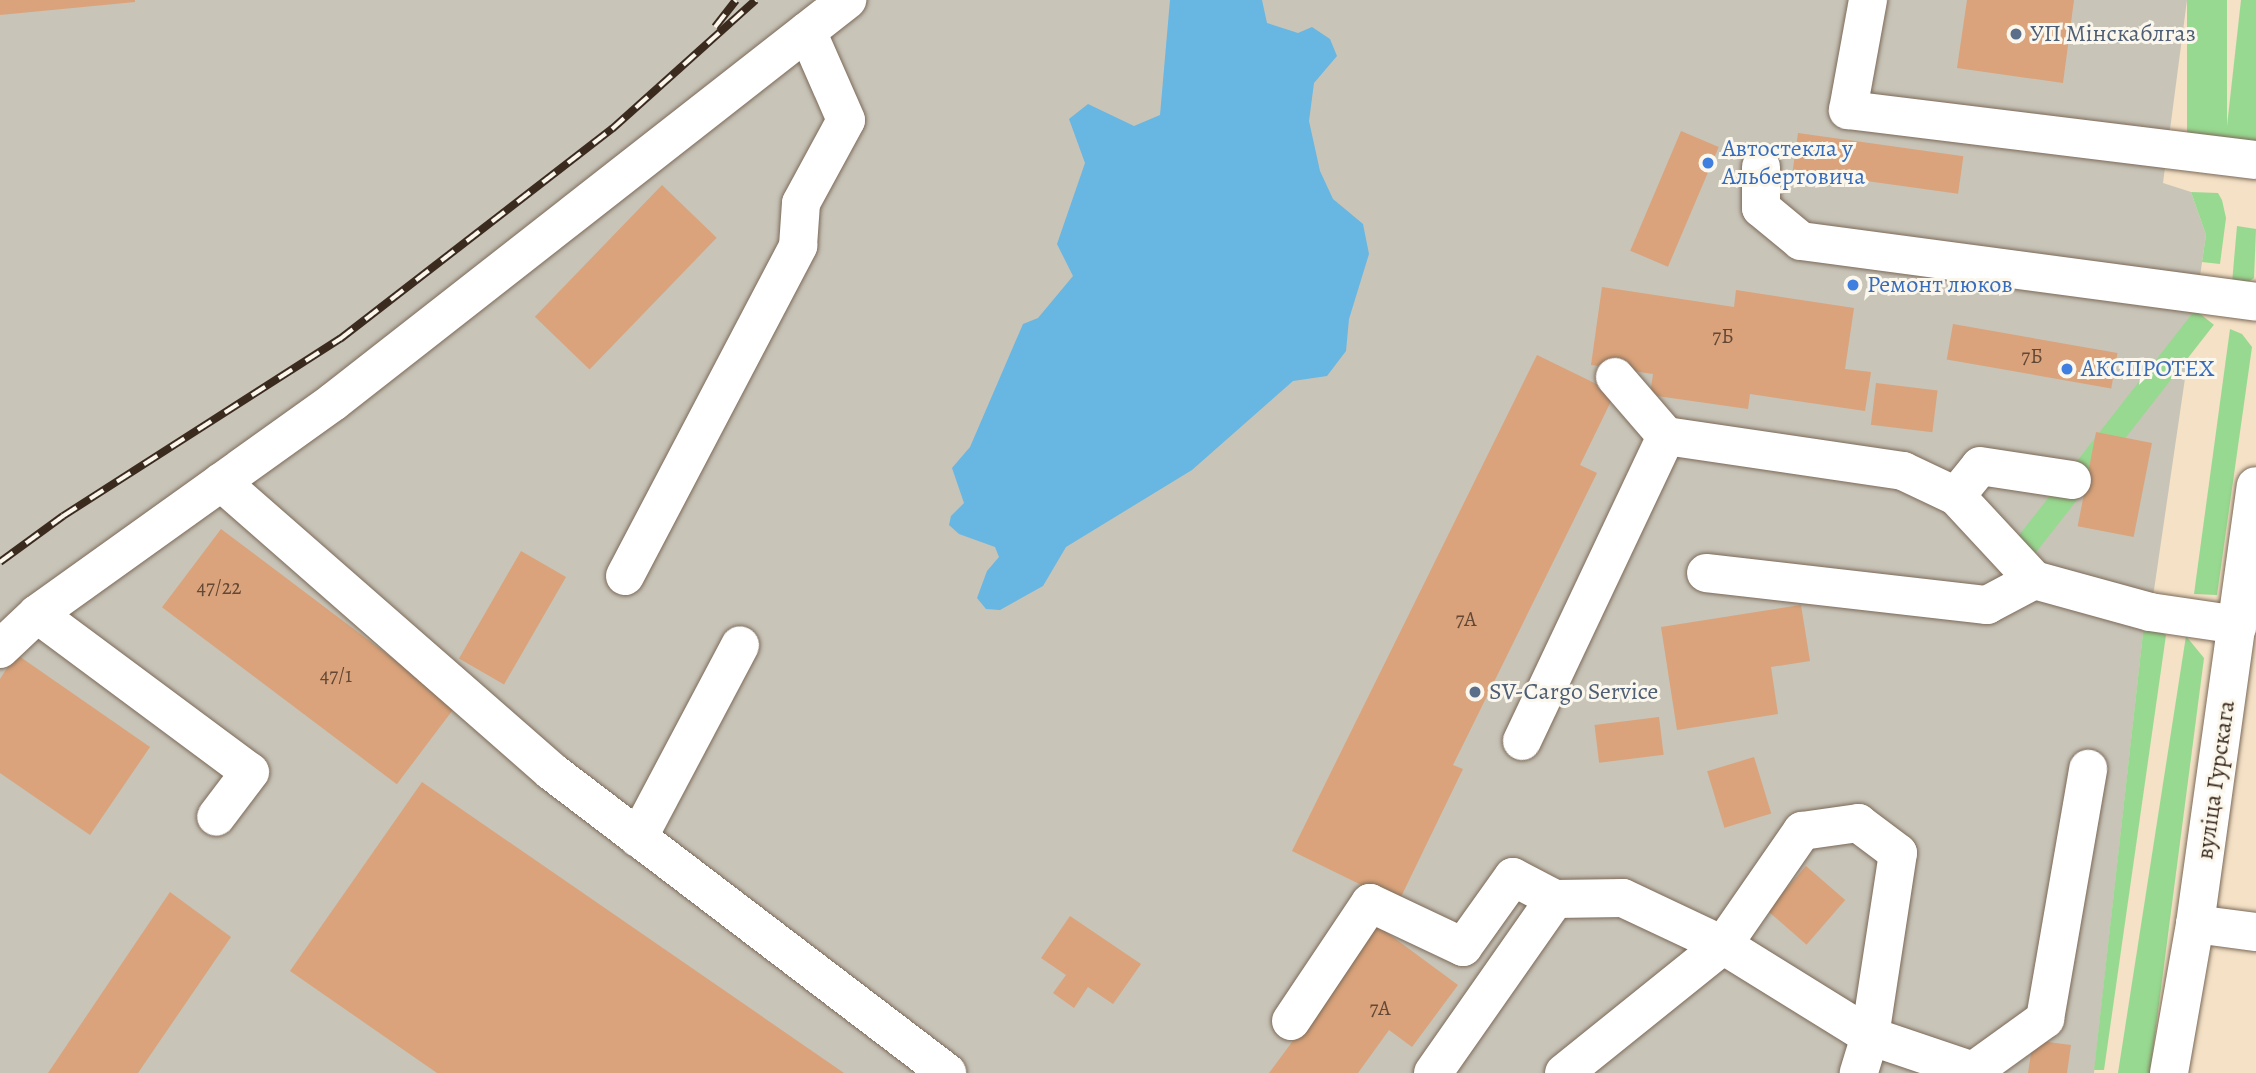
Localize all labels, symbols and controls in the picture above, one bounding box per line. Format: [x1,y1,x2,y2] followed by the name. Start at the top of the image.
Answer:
[2030,20,2196,48] place label: УП Мінскаблгаз
[2008,26,2024,42] marker: УП Мінскаблгаз
[1722,135,1865,191] place label: Автостекла у Альбертовича
[1700,155,1716,171] marker: Автостекла у Альбертовича
[1867,271,2013,299] place label: Ремонт люков
[1845,277,1861,293] marker: Ремонт люков
[1712,323,1734,349] house number: 7Б
[2021,343,2043,369] house number: 7Б
[2081,355,2215,383] place label: АКСПРОТЕХ
[2059,361,2075,377] marker: АКСПРОТЕХ
[196,574,242,600] house number: 47/22
[1455,606,1477,632] house number: 7А
[320,662,352,688] house number: 47/1
[1489,678,1658,706] place label: SV-Cargo Service
[1467,684,1483,700] marker: SV-Cargo Service
[2191,699,2241,861] street label: вуліца Гурскага
[1369,995,1391,1021] house number: 7А

